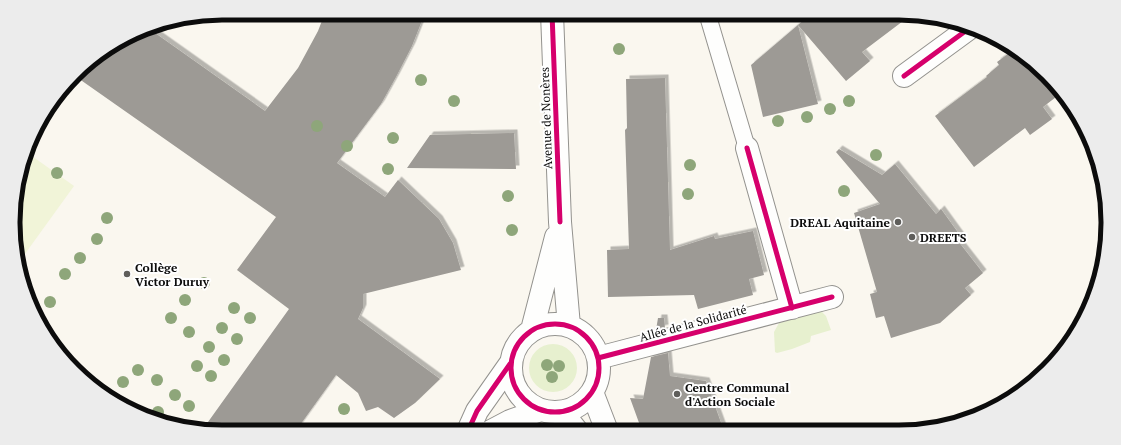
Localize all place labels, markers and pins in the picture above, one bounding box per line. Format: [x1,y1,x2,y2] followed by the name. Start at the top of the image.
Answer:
[790,215,891,230] place label: DREAL Aquitaine
[893,217,903,227] marker: DREAL Aquitaine
[920,230,967,245] place label: DREETS
[907,232,917,242] marker: DREETS
[135,260,210,289] place label: Collège Victor Duruy
[122,269,132,279] marker: Collège Victor Duruy
[685,380,789,409] place label: Centre Communal d'Action Sociale
[672,389,682,399] marker: Centre Communal d'Action Sociale

